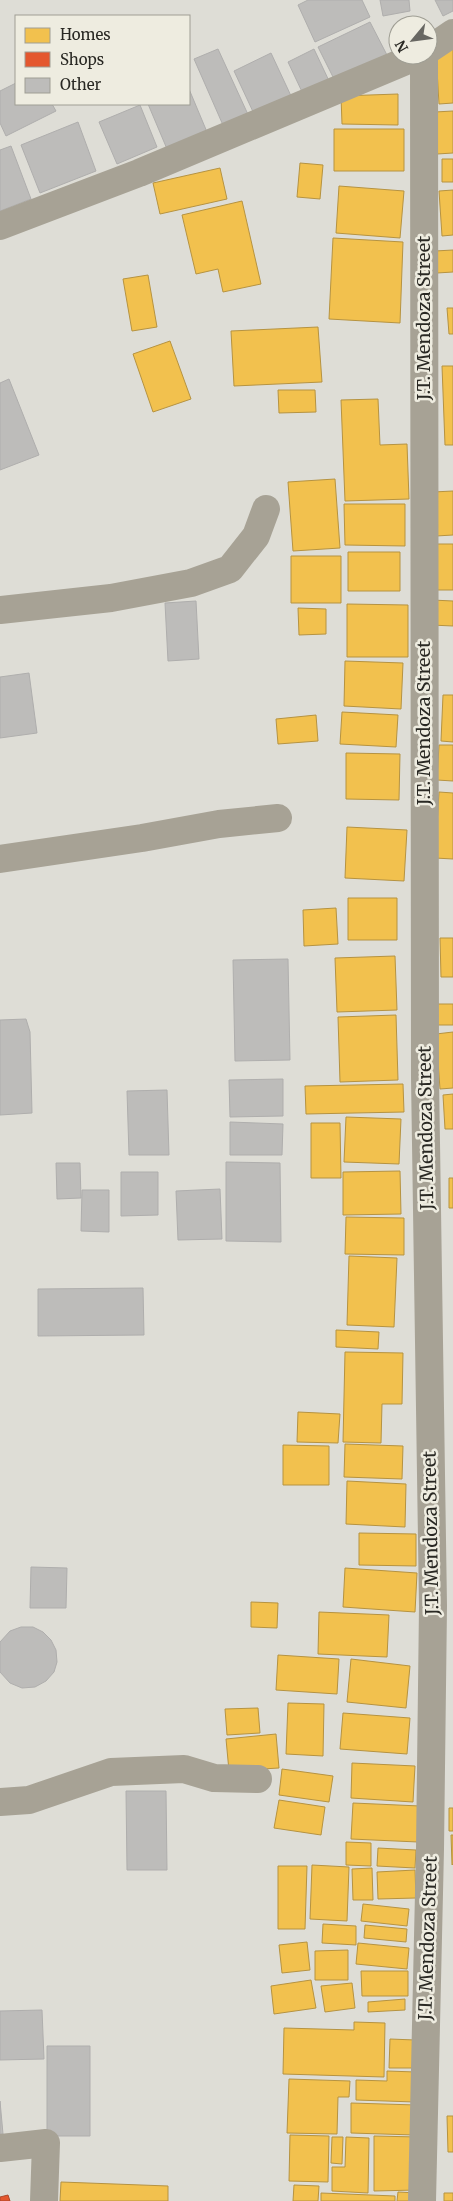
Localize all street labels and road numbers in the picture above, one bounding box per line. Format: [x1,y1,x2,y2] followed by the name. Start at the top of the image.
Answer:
[412,236,435,401] street label: J.T. Mendoza Street
[412,641,435,806] street label: J.T. Mendoza Street
[413,1046,438,1211] street label: J.T. Mendoza Street
[418,1451,443,1616] street label: J.T. Mendoza Street
[413,1855,442,2022] street label: J.T. Mendoza Street

